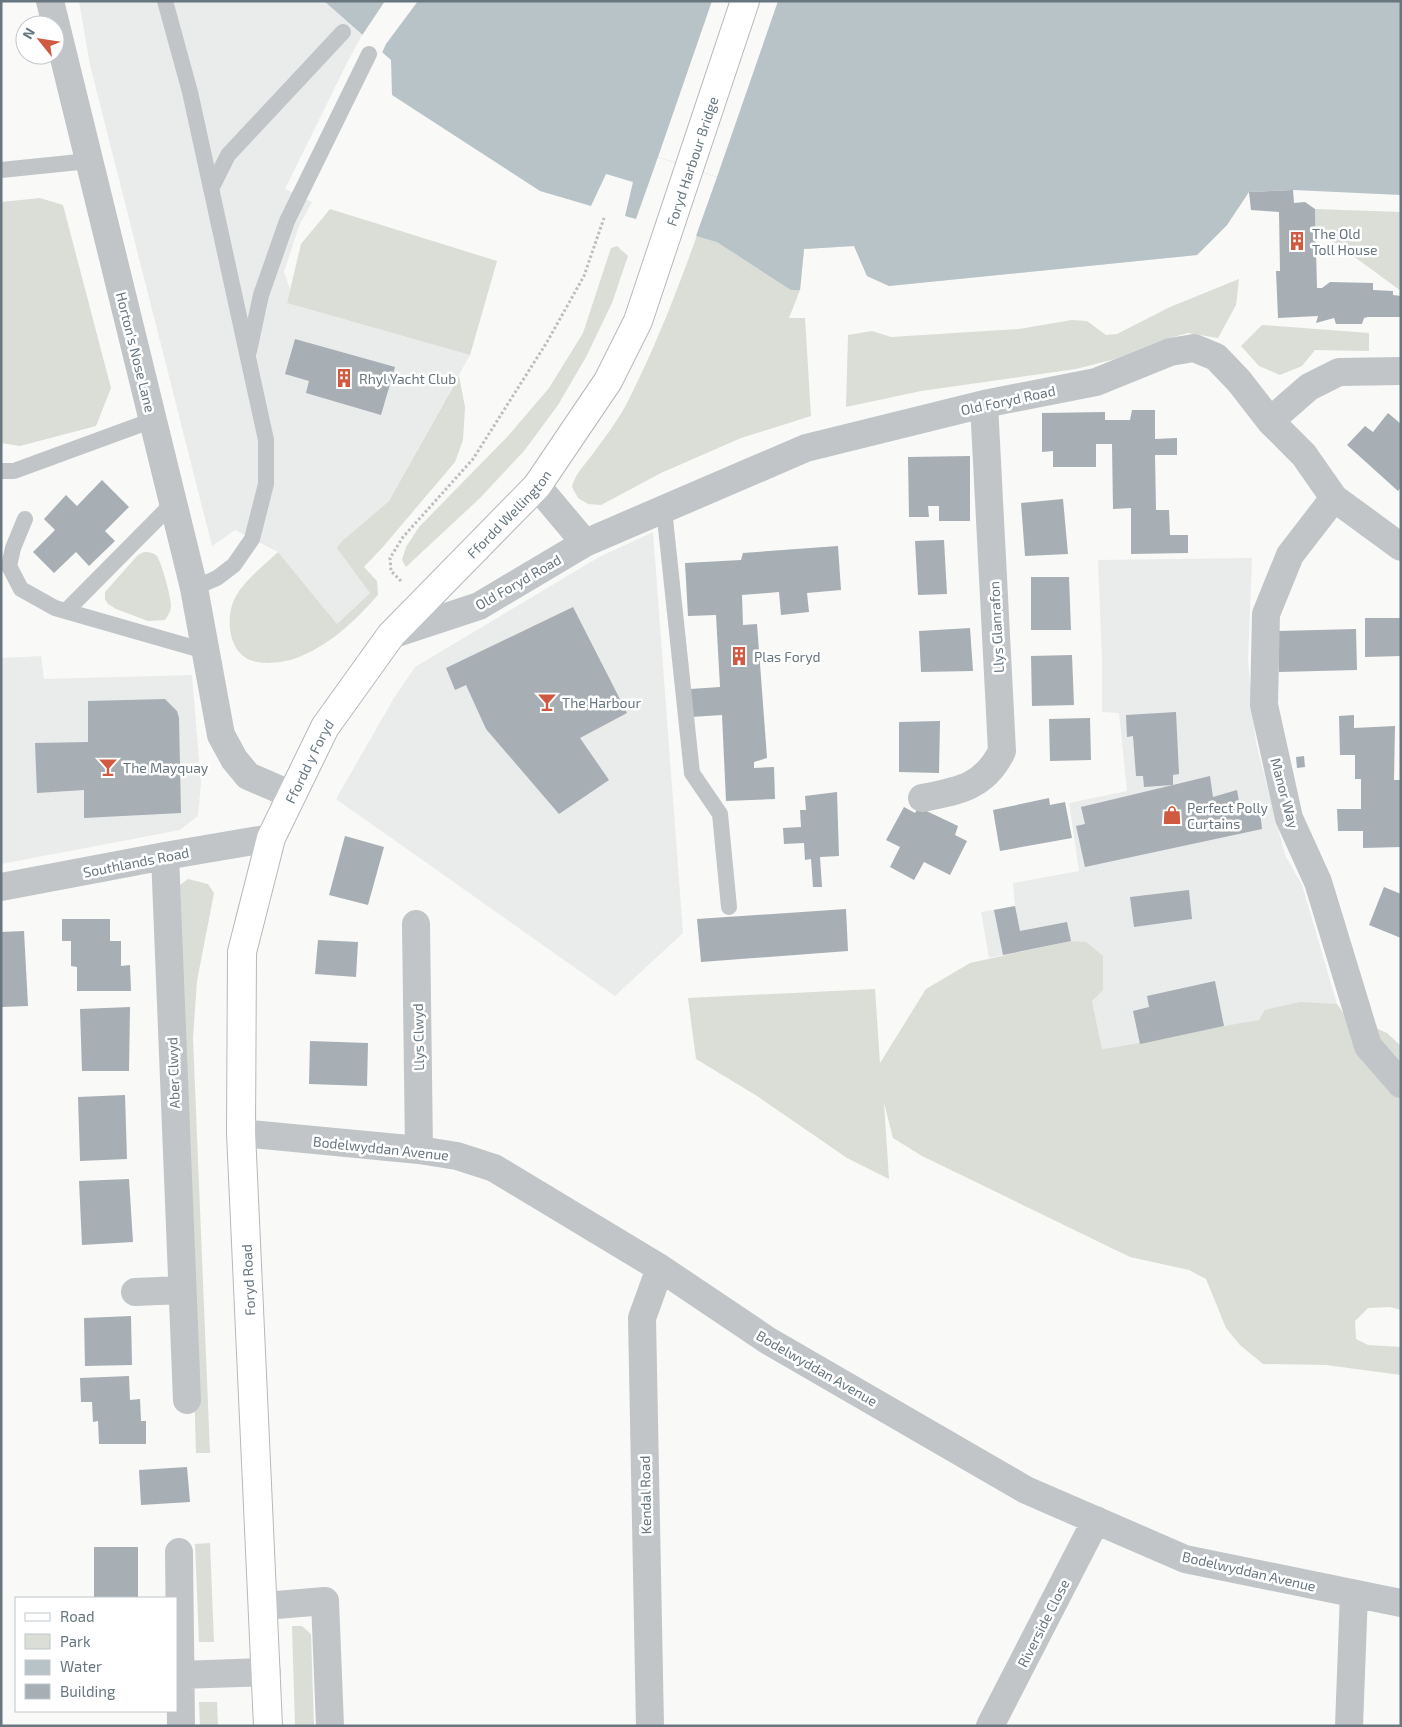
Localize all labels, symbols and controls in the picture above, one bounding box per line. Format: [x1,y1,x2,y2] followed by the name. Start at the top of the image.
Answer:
[15,15,65,65] north arrow
[18,25,38,42] text: N
[662,94,721,228] street label: Foryd Harbour Bridge
[1312,225,1378,258] place label: The Old Toll House
[1286,230,1308,252] building icon: The Old Toll House
[113,290,159,414] street label: Horton's Nose Lane
[333,367,355,389] building icon: Rhyl Yacht Club
[359,370,456,387] place label: Rhyl Yacht Club
[959,382,1057,418] street label: Old Foryd Road
[463,466,554,561] street label: Ffordd Wellington
[472,551,564,613] street label: Old Foryd Road
[985,581,1007,673] street label: Llys Glanrafon
[728,645,750,667] building icon: Plas Foryd
[754,648,821,665] place label: Plas Foryd
[536,691,558,713] bar icon: The Harbour
[562,694,641,711] place label: The Harbour
[281,715,337,806] street label: Ffordd y Foryd
[97,756,119,778] bar icon: The Mayquay
[1267,756,1303,831] street label: Manor Way
[123,759,209,776] place label: The Mayquay
[1187,799,1268,832] place label: Perfect Polly Curtains
[1161,804,1183,826] shop icon: Perfect Polly Curtains
[82,843,190,881] street label: Southlands Road
[409,1003,427,1071] street label: Llys Clwyd
[163,1037,183,1109] street label: Aber Clwyd
[312,1132,450,1164] street label: Bodelwyddan Avenue
[238,1244,258,1316] street label: Foryd Road
[754,1326,880,1410] street label: Bodelwyddan Avenue
[636,1456,654,1534] street label: Kendal Road
[1181,1547,1317,1595] street label: Bodelwyddan Avenue
[1014,1576,1072,1670] street label: Riverside Close
[15,1597,178,1712] legend
[60,1607,95,1625] text: Road
[60,1632,91,1650] text: Park
[60,1657,102,1675] text: Water
[60,1682,116,1700] text: Building

